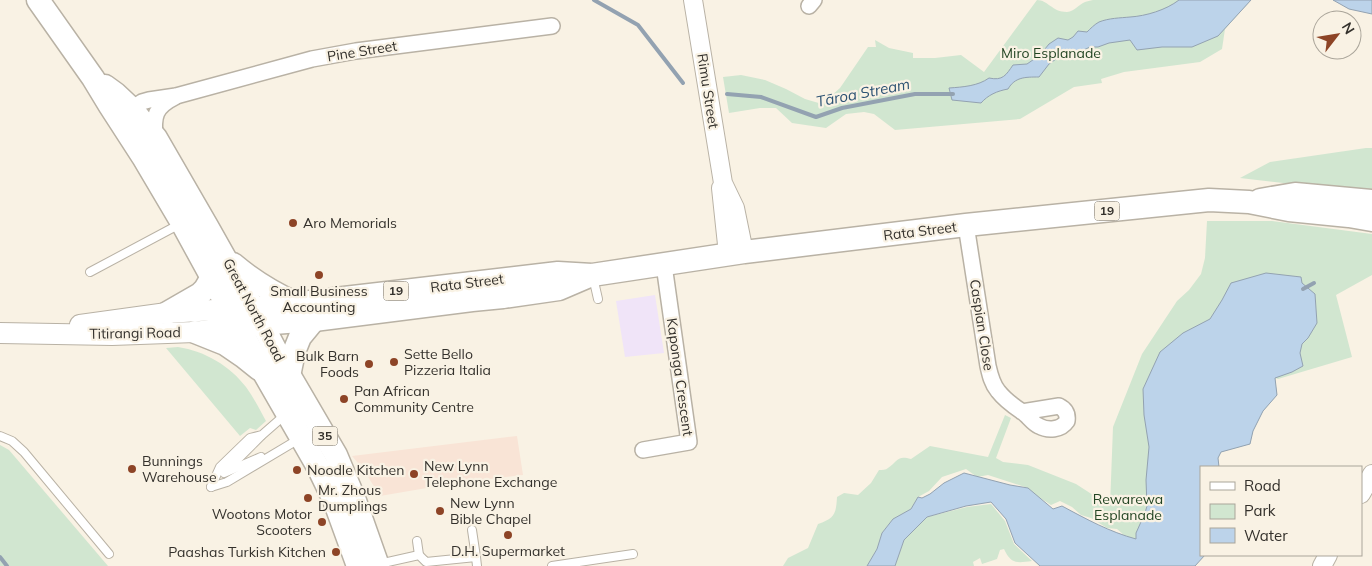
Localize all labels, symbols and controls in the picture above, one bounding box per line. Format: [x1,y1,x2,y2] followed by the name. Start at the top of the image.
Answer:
[1312,10,1362,60] north arrow
[1338,19,1359,37] text: N
[326,37,398,65] street label: Pine Street
[1001,44,1101,62] park label: Miro Esplanade
[693,52,723,130] street label: Rimu Street
[814,74,911,111] water label: Tāroa Stream
[1094,202,1120,220] road number: 19
[303,214,397,232] place label: Aro Memorials
[287,217,299,229] marker: Aro Memorials
[882,218,958,244] street label: Rata Street
[219,255,289,365] street label: Great North Road
[313,269,325,281] marker: Small Business Accounting
[429,270,505,296] street label: Rata Street
[966,278,998,372] street label: Caspian Close
[270,282,368,316] place label: Small Business Accounting
[384,282,408,300] road number: 19
[663,317,697,437] street label: Kaponga Crescent
[89,323,181,343] street label: Titirangi Road
[404,345,491,379] place label: Sette Bello Pizzeria Italia
[296,347,359,381] place label: Bulk Barn Foods
[388,356,400,368] marker: Sette Bello Pizzeria Italia
[363,358,375,370] marker: Bulk Barn Foods
[354,382,474,416] place label: Pan African Community Centre
[338,393,350,405] marker: Pan African Community Centre
[312,426,338,446] road number: 35
[142,452,217,486] place label: Bunnings Warehouse
[424,457,557,491] place label: New Lynn Telephone Exchange
[307,461,404,479] place label: Noodle Kitchen
[126,463,138,475] marker: Bunnings Warehouse
[291,464,303,476] marker: Noodle Kitchen
[1200,466,1362,556] legend
[408,468,420,480] marker: New Lynn Telephone Exchange
[1244,476,1281,495] text: Road
[318,481,388,515] place label: Mr. Zhous Dumplings
[1093,490,1163,524] park label: Rewarewa Esplanade
[302,492,314,504] marker: Mr. Zhous Dumplings
[450,494,531,528] place label: New Lynn Bible Chapel
[1244,501,1276,520] text: Park
[212,505,313,539] place label: Wootons Motor Scooters
[434,505,446,517] marker: New Lynn Bible Chapel
[316,516,328,528] marker: Wootons Motor Scooters
[1244,526,1288,545] text: Water
[502,529,514,541] marker: D.H. Supermarket
[451,542,565,560] place label: D.H. Supermarket
[168,543,326,561] place label: Paashas Turkish Kitchen
[330,546,342,558] marker: Paashas Turkish Kitchen

